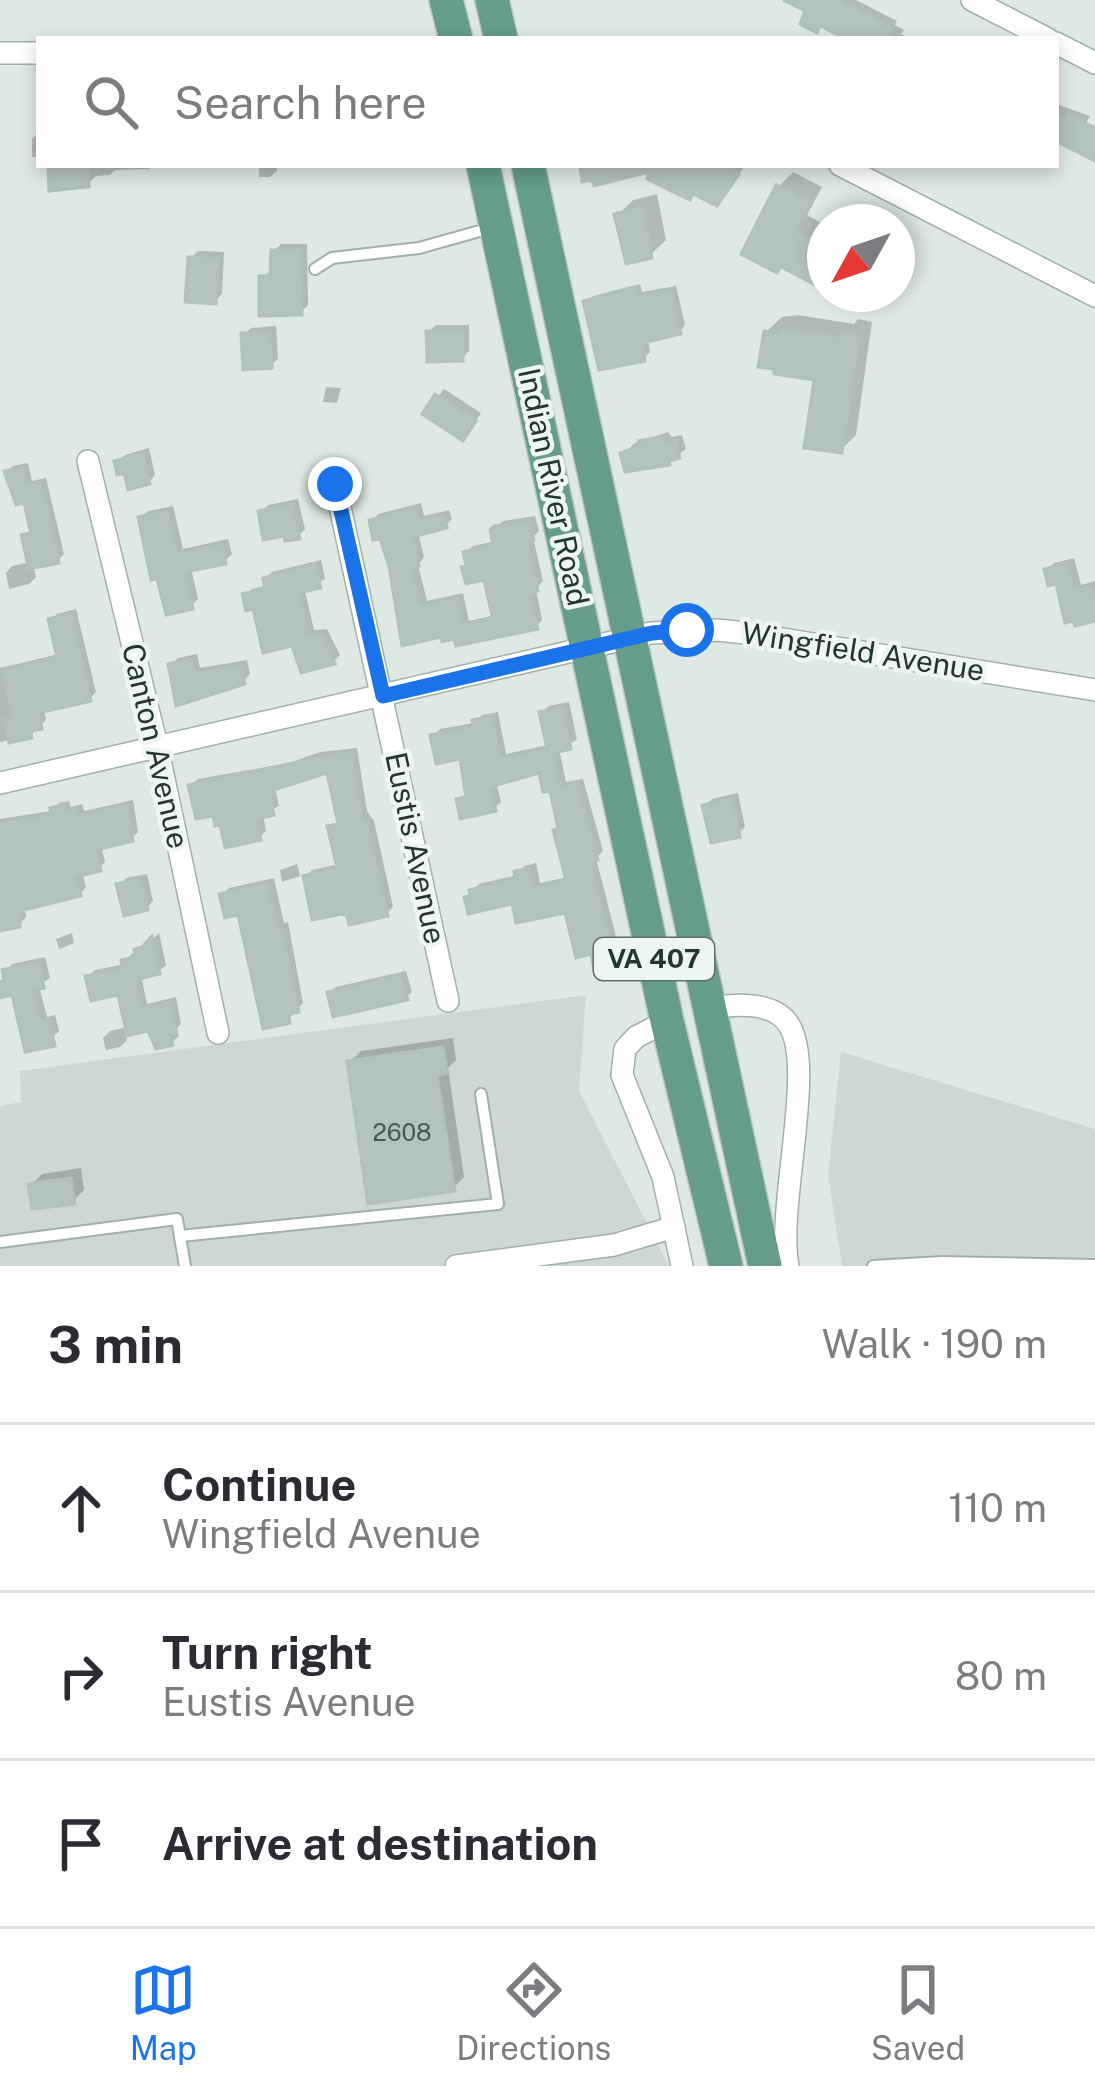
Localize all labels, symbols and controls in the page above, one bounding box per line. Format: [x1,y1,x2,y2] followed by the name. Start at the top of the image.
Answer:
[36,36,1059,168] search box
[78,69,144,135] icon: search
[174,76,427,129] text: Search here
[807,204,915,312] north arrow
[511,365,597,609] street label: Indian River Road
[308,457,362,511] route end
[660,603,714,657] route start
[739,614,987,688] street label: Wingfield Avenue
[115,640,197,852] street label: Canton Avenue
[378,749,454,947] street label: Eustis Avenue
[594,938,714,980] road number: VA 407
[372,1118,432,1146] house number: 2608
[48,1315,183,1374] text: 3 min
[822,1321,1047,1367] text: Walk · 190 m
[162,1458,356,1511] text: Continue
[48,1475,114,1541] icon: ahead
[948,1485,1047,1531] text: 110 m
[162,1511,481,1557] text: Wingfield Avenue
[162,1626,373,1679] text: Turn right
[48,1643,114,1709] icon: right
[955,1653,1047,1699] text: 80 m
[162,1679,416,1725] text: Eustis Avenue
[48,1811,114,1877] icon: arrive
[162,1817,598,1870] text: Arrive at destination
[130,1957,197,2067] tab: Map
[456,1957,611,2067] tab: Directions
[871,1957,965,2067] tab: Saved

